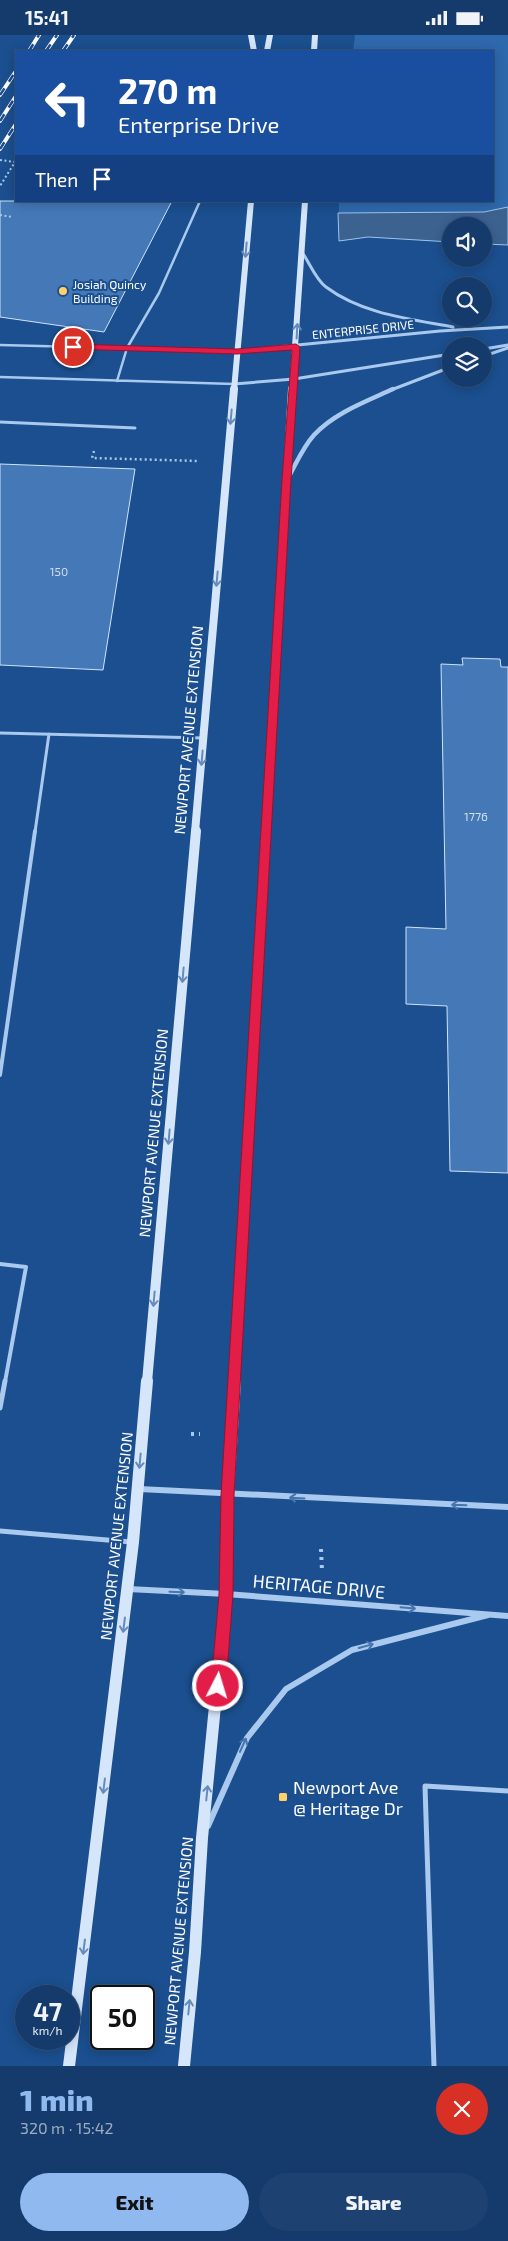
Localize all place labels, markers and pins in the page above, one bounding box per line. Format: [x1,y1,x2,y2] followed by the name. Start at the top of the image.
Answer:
[73,277,147,305] place label: Josiah Quincy Building
[57,285,69,297] marker: Josiah Quincy Building
[52,326,94,368] pin
[293,1776,403,1819] place label: Newport Ave @ Heritage Dr
[277,1791,289,1803] marker: Newport Ave @ Heritage Dr

